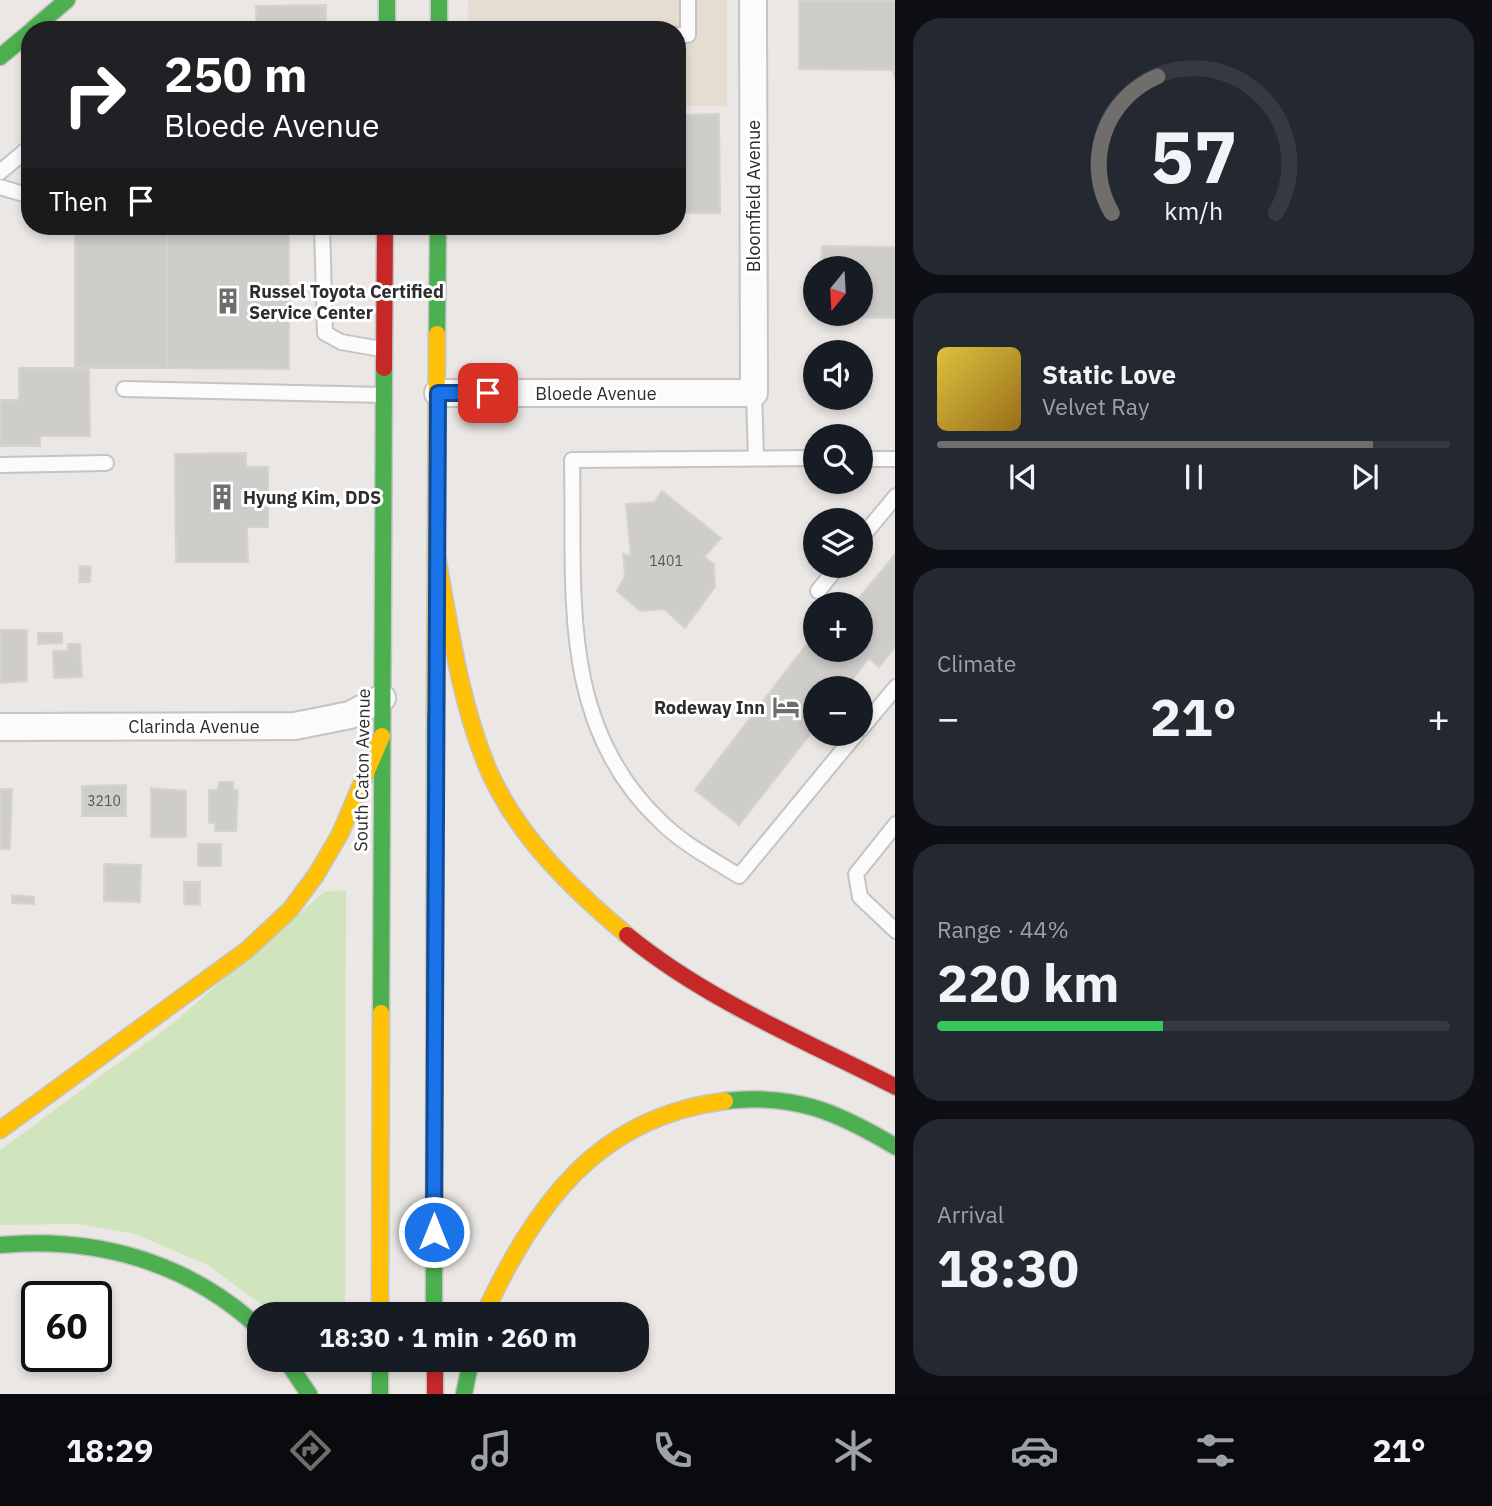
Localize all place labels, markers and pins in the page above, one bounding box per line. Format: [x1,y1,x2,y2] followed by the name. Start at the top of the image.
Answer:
[249,280,444,324] place label: Russel Toyota Certified Service Center
[213,286,243,316] building icon: Russel Toyota Certified Service Center
[458,363,518,423] pin
[207,482,237,512] building icon: Hyung Kim, DDS
[243,486,381,509] place label: Hyung Kim, DDS
[771,692,801,722] hotel icon: Rodeway Inn
[654,696,765,719] place label: Rodeway Inn

